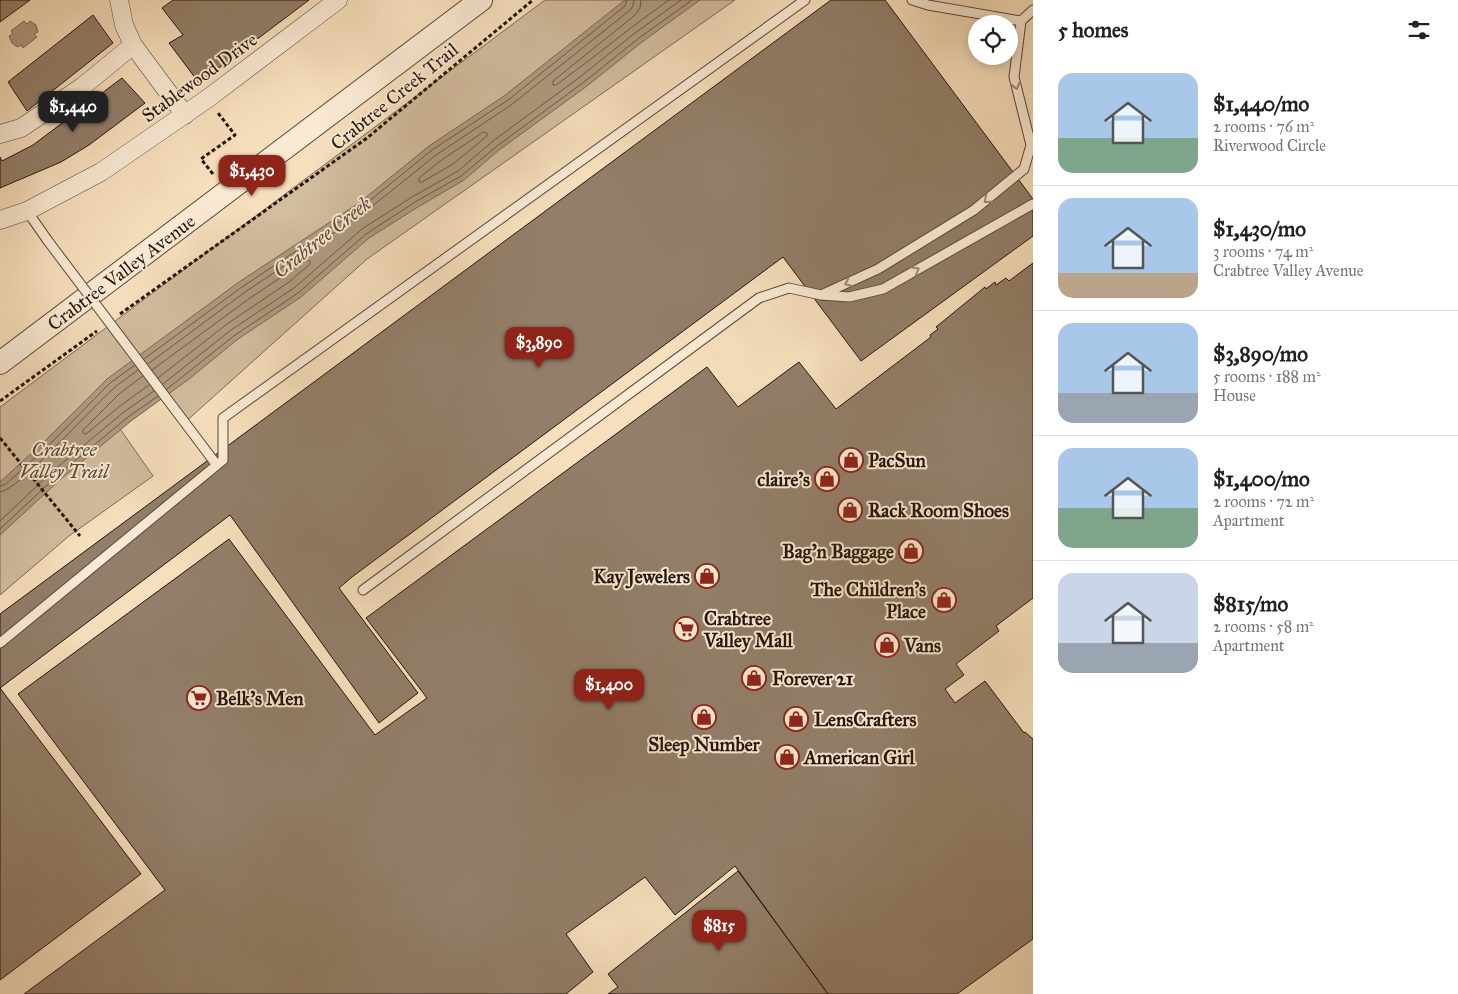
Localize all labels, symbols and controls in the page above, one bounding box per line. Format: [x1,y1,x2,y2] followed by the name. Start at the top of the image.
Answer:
[968,15,1018,65] map controls
[968,15,1018,65] button: locate
[1405,16,1433,44] icon: filters
[1058,17,1129,43] text: 5 homes
[137,28,262,127] street label: Stablewood Drive
[326,37,463,155] street label: Crabtree Creek Trail
[1010,82,1021,91] one-way arrow
[32,90,114,133] pin: $1,440
[1213,91,1309,117] text: $1,440/mo
[1098,93,1158,153] icon: home
[49,97,97,116] text: $1,440
[1213,117,1314,136] text: 2 rooms · 76 m²
[1213,136,1326,155] text: Riverwood Circle
[211,154,293,197] pin: $1,430
[230,161,274,180] text: $1,430
[268,191,376,283] water label: Crabtree Creek
[983,194,992,203] one-way arrow
[43,209,200,335] street label: Crabtree Valley Avenue
[1213,216,1306,242] text: $1,430/mo
[1098,218,1158,278] icon: home
[1213,242,1313,261] text: 3 rooms · 74 m²
[1213,261,1364,280] text: Crabtree Valley Avenue
[911,267,920,277] one-way arrow
[844,276,853,286] one-way arrow
[498,326,580,369] pin: $3,890
[516,333,562,352] text: $3,890
[1213,341,1308,367] text: $3,890/mo
[1098,343,1158,403] icon: home
[1213,367,1321,386] text: 5 rooms · 188 m²
[1213,386,1256,405] text: House
[20,438,110,483] park label: Crabtree Valley Trail
[838,447,864,473] shop icon: PacSun
[868,449,927,472] place label: PacSun
[814,466,840,492] shop icon: claire's
[1213,466,1310,492] text: $1,400/mo
[757,468,810,491] place label: claire's
[1098,468,1158,528] icon: home
[1213,492,1314,511] text: 2 rooms · 72 m²
[837,497,863,523] shop icon: Rack Room Shoes
[868,499,1009,522] place label: Rack Room Shoes
[1213,511,1285,530] text: Apartment
[898,538,924,564] shop icon: Bag'n Baggage
[782,540,894,564] place label: Bag'n Baggage
[694,563,720,589] shop icon: Kay Jewelers
[593,565,690,589] place label: Kay Jewelers
[809,578,926,623] place label: The Children's Place
[931,587,957,613] shop icon: The Children's Place
[1213,591,1288,617] text: $815/mo
[1098,593,1158,653] icon: home
[703,607,794,653] place label: Crabtree Valley Mall
[673,616,699,642] supermarket icon: Crabtree Valley Mall
[1213,617,1314,636] text: 2 rooms · 58 m²
[874,632,900,658] shop icon: Vans
[903,634,941,657] place label: Vans
[1213,636,1285,655] text: Apartment
[741,665,767,691] shop icon: Forever 21
[772,667,854,690] place label: Forever 21
[568,668,650,711] pin: $1,400
[585,675,633,694] text: $1,400
[186,685,212,711] supermarket icon: Belk's Men
[216,687,304,710] place label: Belk's Men
[691,704,717,730] shop icon: Sleep Number
[783,706,809,732] shop icon: LensCrafters
[814,708,916,731] place label: LensCrafters
[648,733,761,757] place label: Sleep Number
[774,744,800,770] shop icon: American Girl
[802,746,915,769] place label: American Girl
[689,910,749,952] pin: $815
[703,916,735,935] text: $815

